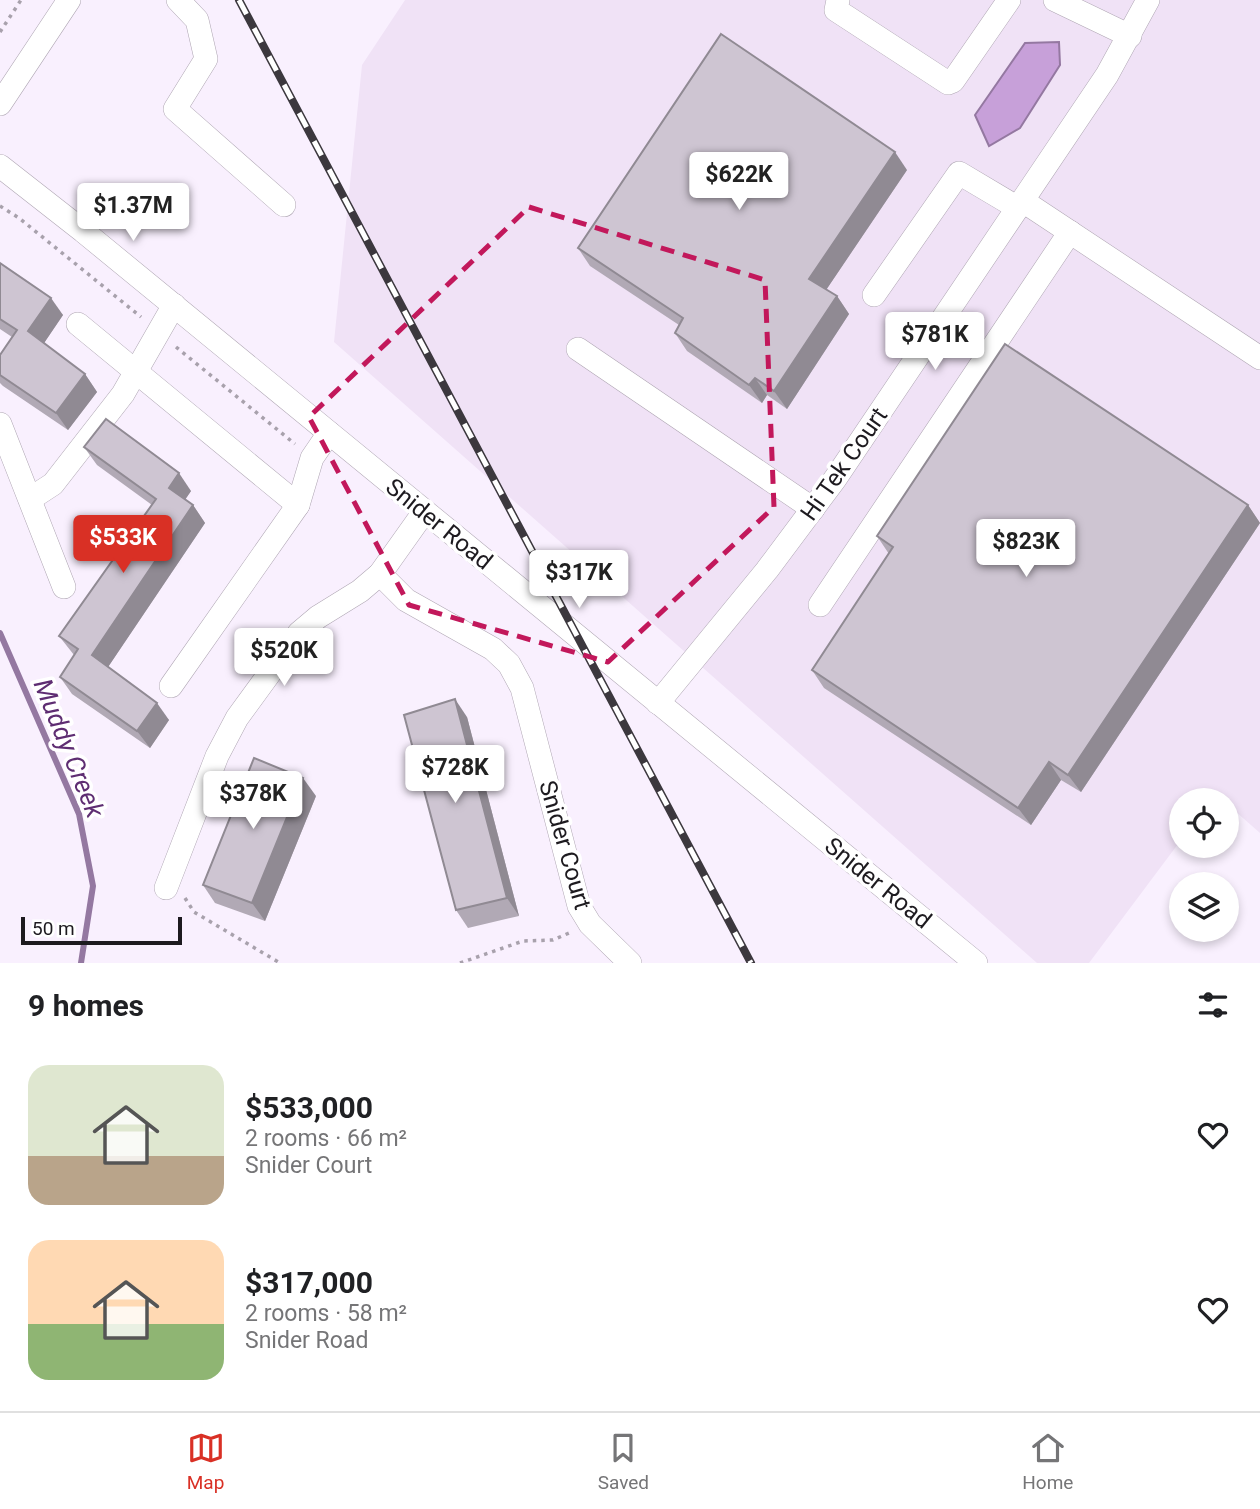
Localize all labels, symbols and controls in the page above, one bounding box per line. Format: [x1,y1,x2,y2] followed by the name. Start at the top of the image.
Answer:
[690,152,788,212] pin: $622K
[705,161,773,188] text: $622K
[76,184,190,243] pin: $1.37M
[93,192,173,219] text: $1.37M
[886,312,984,372] pin: $781K
[901,321,969,348] text: $781K
[795,402,893,526] street label: Hi Tek Court
[380,473,498,575] street label: Snider Road
[74,516,172,575] pin: $533K
[977,520,1075,579] pin: $823K
[89,524,157,551] text: $533K
[992,528,1060,555] text: $823K
[530,550,628,610] pin: $317K
[545,559,613,586] text: $317K
[235,628,333,688] pin: $520K
[250,637,318,664] text: $520K
[28,674,111,823] water label: Muddy Creek
[406,746,504,805] pin: $728K
[421,754,489,781] text: $728K
[204,772,302,831] pin: $378K
[533,777,597,913] street label: Snider Court
[219,780,287,807] text: $378K
[1169,788,1239,942] map controls
[1169,788,1239,858] button: locate
[819,832,937,934] street label: Snider Road
[1169,872,1239,942] button: layers
[21,914,182,946] scale bar
[32,917,75,940] text: 50 m
[1194,986,1232,1024] icon: filters
[28,988,144,1023] text: 9 homes
[245,1090,373,1125] text: $533,000
[84,1093,168,1177] icon: home
[1194,1116,1232,1154] icon: heart
[245,1125,407,1152] text: 2 rooms · 66 m²
[245,1152,372,1179] text: Snider Court
[245,1265,373,1300] text: $317,000
[84,1268,168,1352] icon: home
[1194,1291,1232,1329] icon: heart
[245,1300,407,1327] text: 2 rooms · 58 m²
[245,1327,368,1354] text: Snider Road
[187,1429,225,1494] tab: Map
[598,1429,649,1494] tab: Saved
[1022,1429,1073,1494] tab: Home

